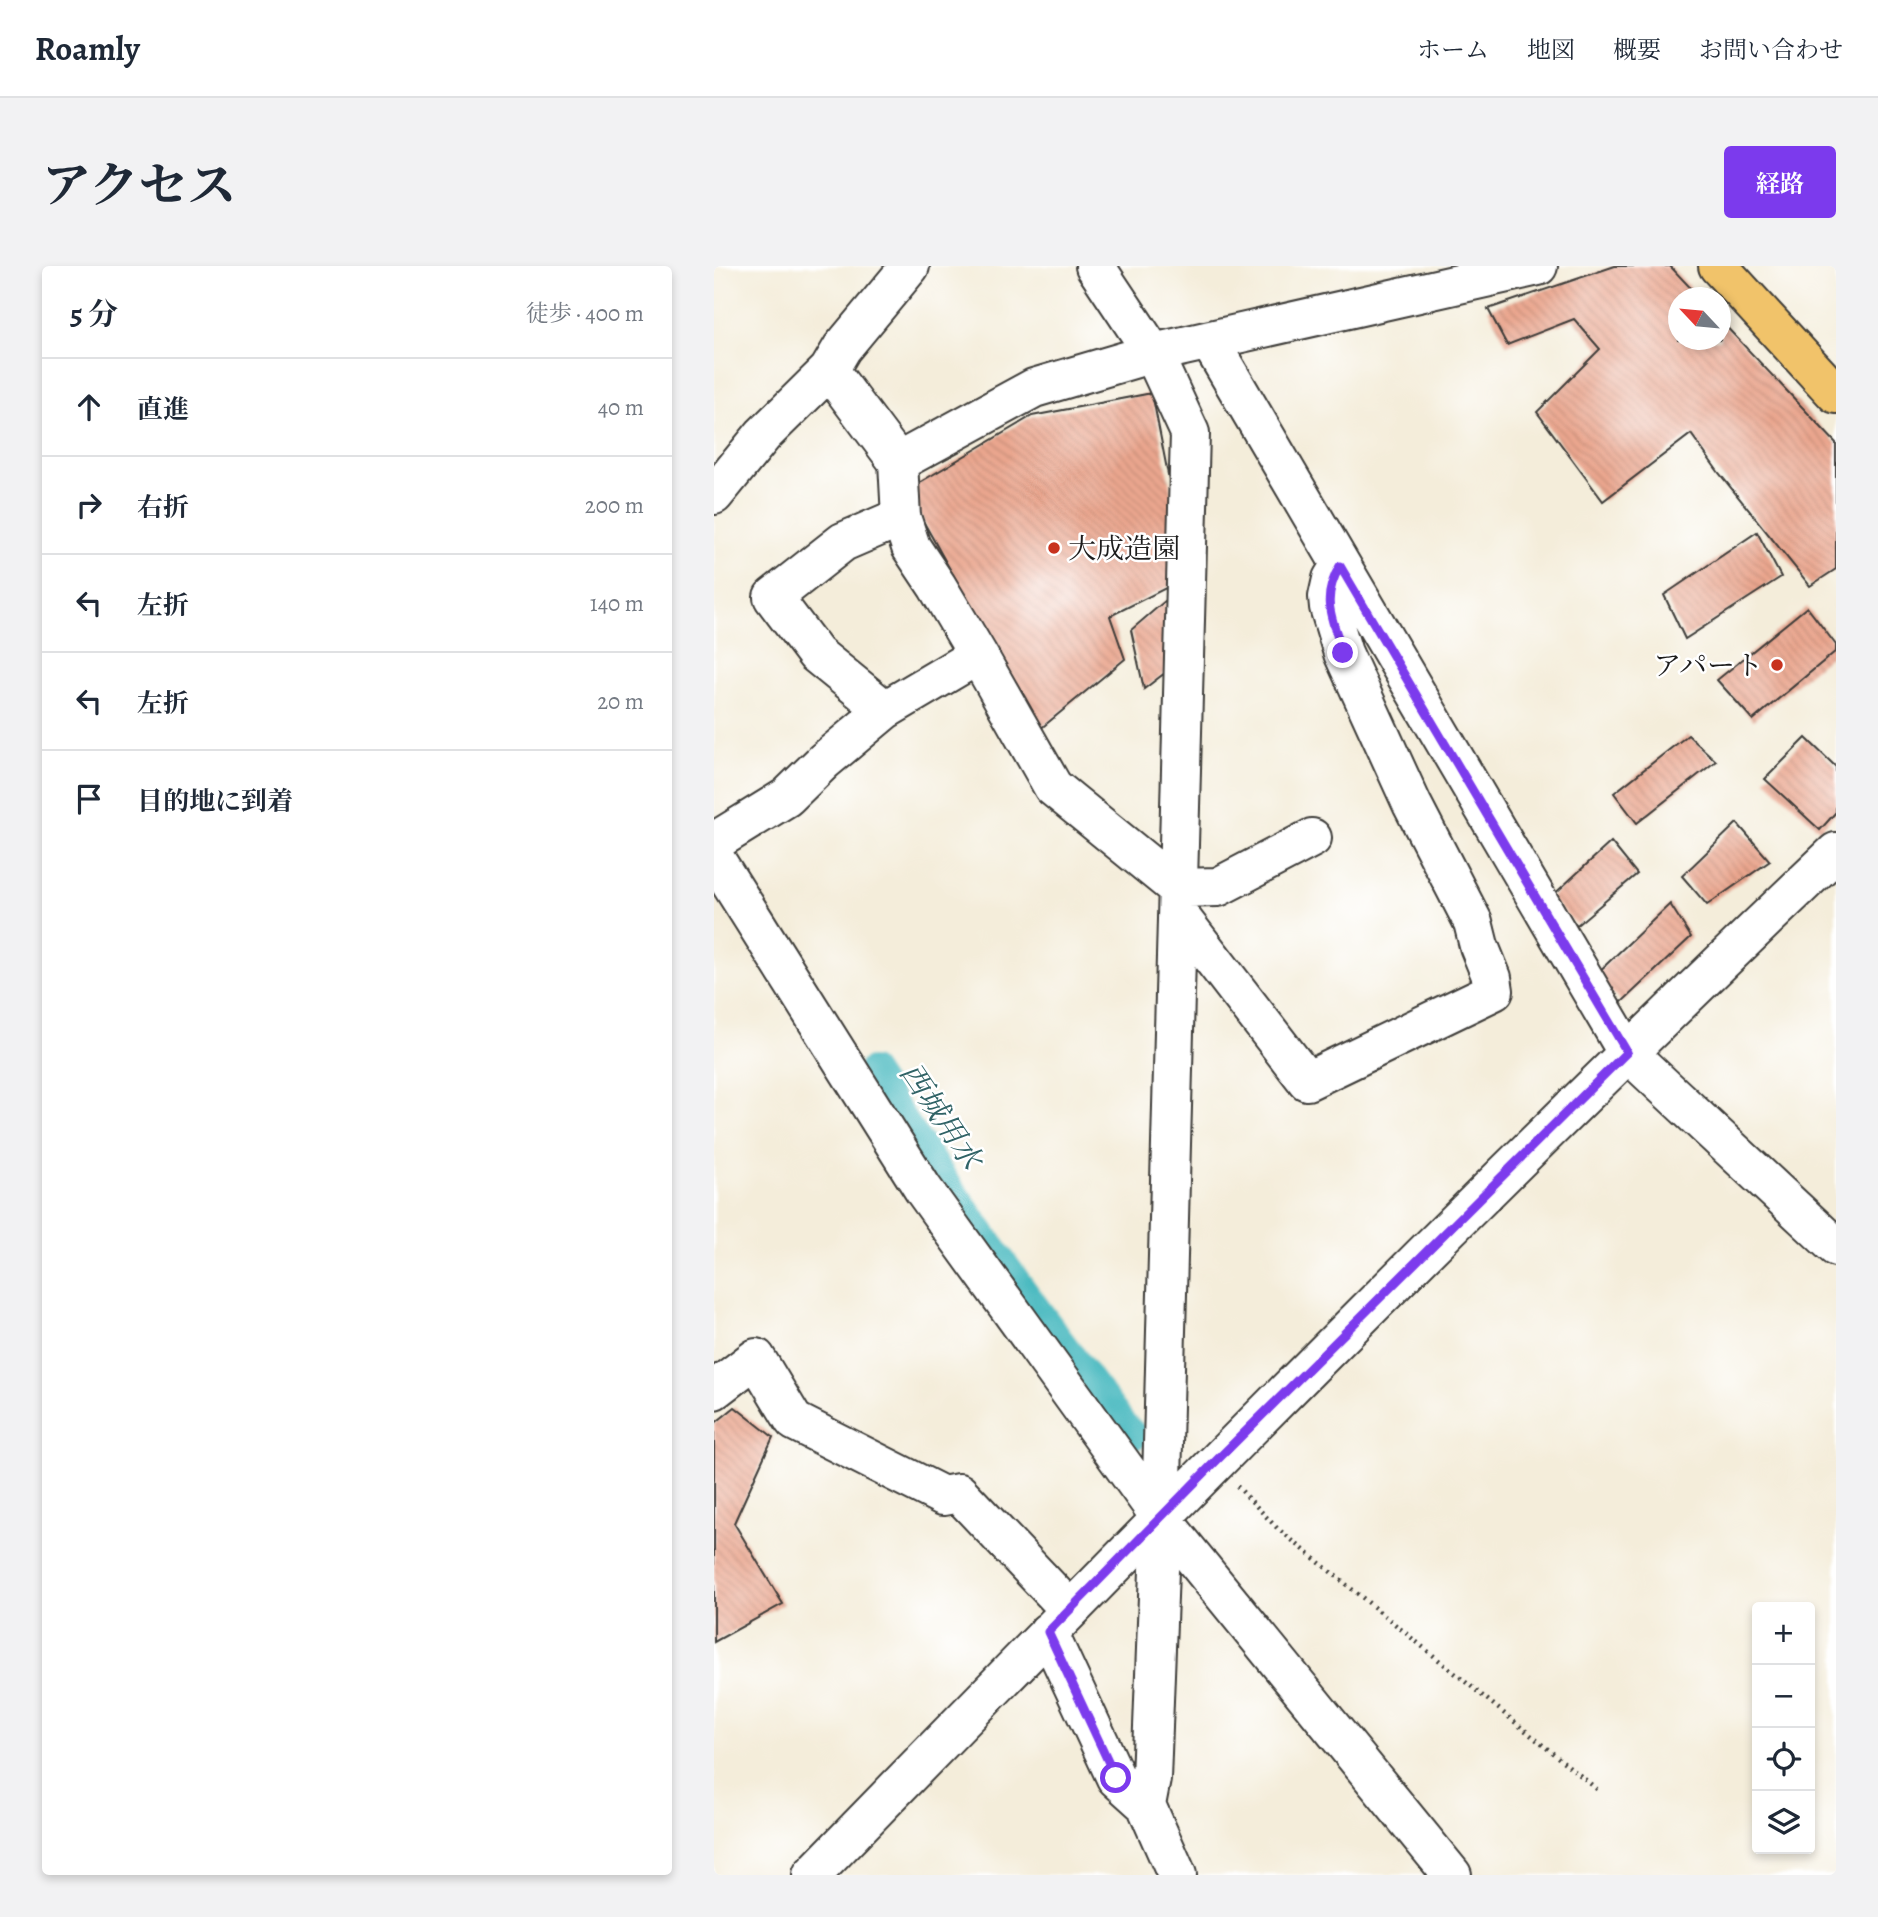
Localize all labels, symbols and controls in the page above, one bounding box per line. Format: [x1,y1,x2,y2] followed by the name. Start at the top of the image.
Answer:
[35,26,140,71] text: Roamly
[1417,34,1489,66] text: ホーム
[1527,34,1575,66] text: 地図
[1613,34,1661,66] text: 概要
[1699,34,1843,66] text: お問い合わせ
[1724,146,1836,218] button: 経路
[42,152,237,219] text: アクセス
[1668,287,1731,350] north arrow
[70,294,118,334] text: 5 分
[526,298,644,329] text: 徒歩 · 400 m
[70,388,108,426] icon: ahead
[137,392,189,427] text: 直進
[598,392,644,423] text: 40 m
[70,486,108,524] icon: right
[137,490,189,525] text: 右折
[585,490,644,521] text: 200 m
[1068,530,1180,568] place label: 大成造園
[1046,540,1062,556] marker: 大成造園
[70,584,108,622] icon: left
[137,588,189,623] text: 左折
[590,588,644,619] text: 140 m
[1327,637,1358,668] route end
[1653,647,1763,685] place label: アパート
[1769,657,1785,673] marker: アパート
[70,682,108,720] icon: left
[137,686,189,721] text: 左折
[597,686,644,717] text: 20 m
[70,780,108,818] icon: arrive
[137,784,293,819] text: 目的地に到着
[891,1055,993,1179] water label: 西城用水
[1752,1602,1815,1854] map controls
[1752,1602,1815,1665] button: +
[1752,1665,1815,1728] button: −
[1752,1728,1815,1791] button: locate
[1100,1762,1131,1793] route start
[1752,1791,1815,1854] button: layers

